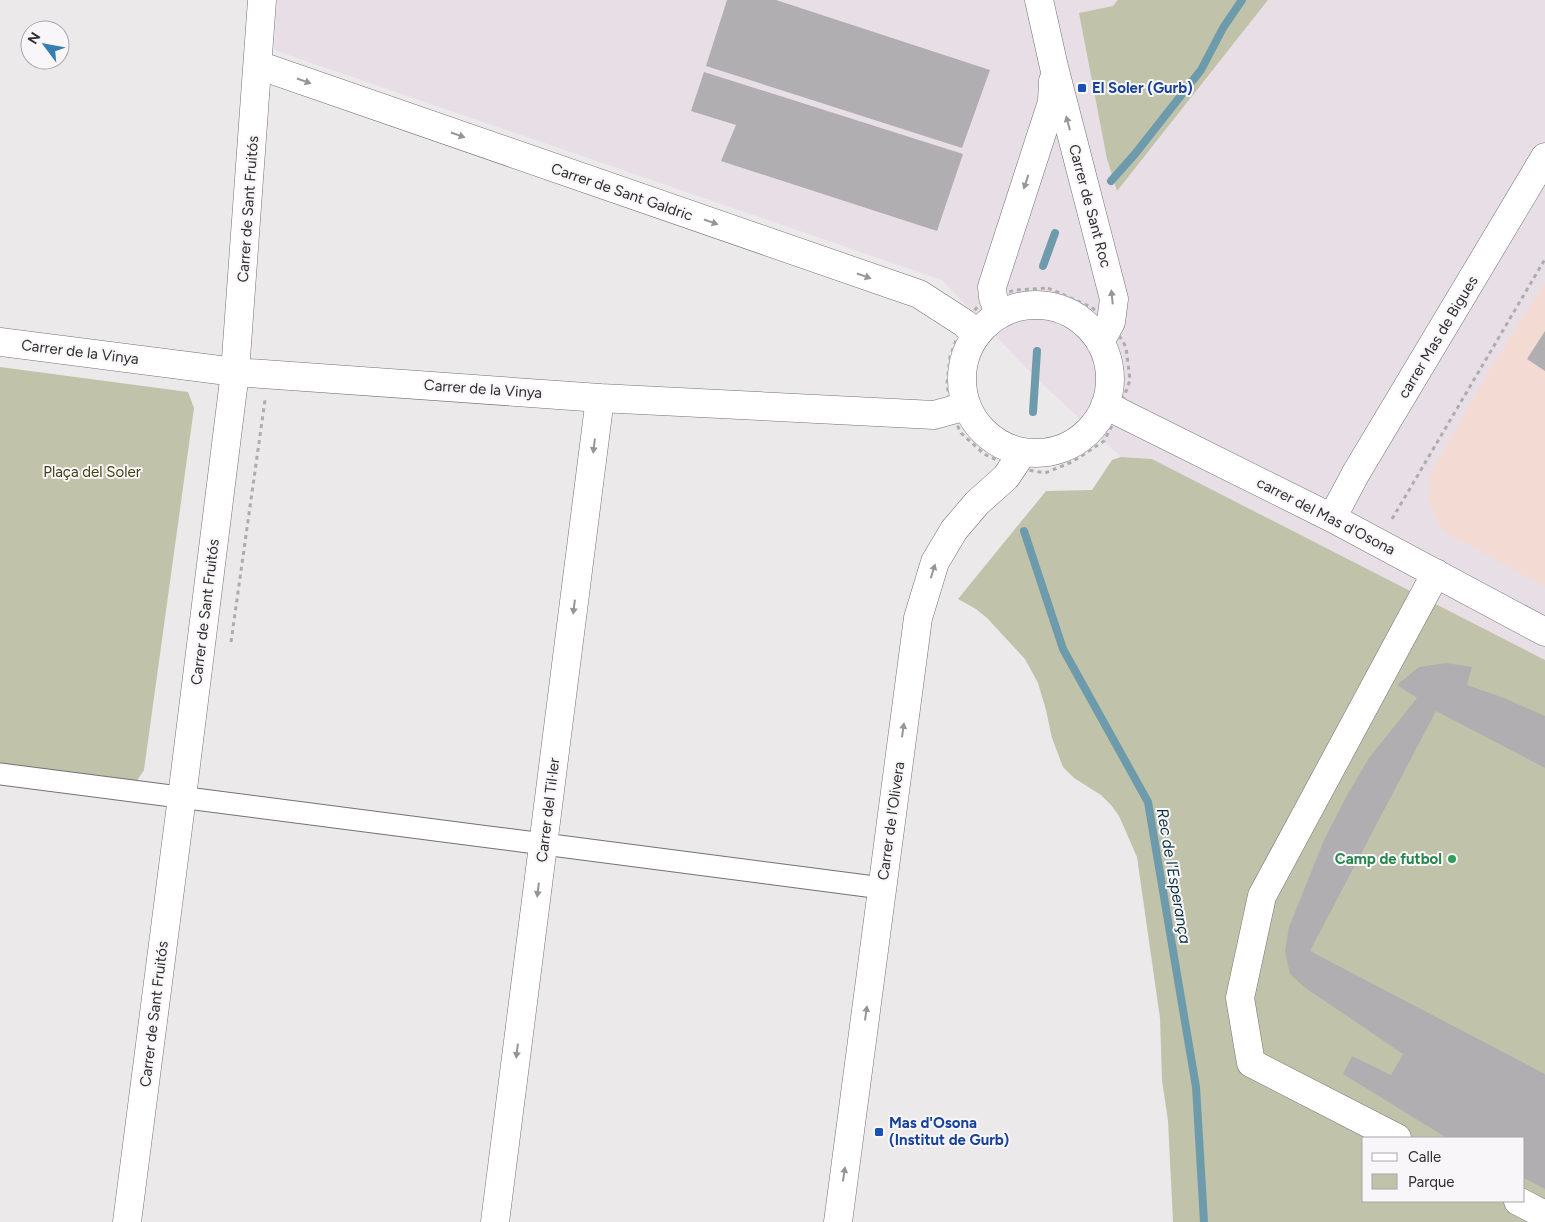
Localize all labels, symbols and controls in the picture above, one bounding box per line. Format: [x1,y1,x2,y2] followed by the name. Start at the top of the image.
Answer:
[20,20,70,70] north arrow
[24,29,44,47] text: N
[297,78,312,85] one-way arrow
[1092,79,1193,97] place label: El Soler (Gurb)
[1076,82,1088,94] marker: El Soler (Gurb)
[1064,115,1072,130] one-way arrow
[451,131,466,139] one-way arrow
[234,135,262,283] street label: Carrer de Sant Fruitós
[1065,142,1115,270] street label: Carrer de Sant Roc
[549,159,695,225] street label: Carrer de Sant Galdric
[1021,174,1029,189] one-way arrow
[703,219,718,226] one-way arrow
[857,272,872,280] one-way arrow
[1394,273,1482,401] street label: carrer Mas de Bigues
[1108,289,1116,305] one-way arrow
[20,336,140,368] street label: Carrer de la Vinya
[423,376,543,402] street label: Carrer de la Vinya
[590,438,598,454] one-way arrow
[43,463,141,481] park label: Plaça del Soler
[1254,473,1398,559] street label: carrer del Mas d'Osona
[187,538,223,686] street label: Carrer de Sant Fruitós
[929,563,937,578] one-way arrow
[570,599,578,615] one-way arrow
[899,722,907,738] one-way arrow
[533,757,563,863] street label: Carrer del Til·ler
[874,761,908,881] street label: Carrer de l'Olivera
[1153,807,1195,945] water label: Rec de l'Esperança
[1335,850,1442,868] place label: Camp de futbol
[1446,853,1458,865] marker: Camp de futbol
[534,882,542,898] one-way arrow
[136,940,172,1088] street label: Carrer de Sant Fruitós
[862,1004,870,1020] one-way arrow
[513,1043,521,1059] one-way arrow
[889,1114,1010,1149] place label: Mas d'Osona (Institut de Gurb)
[873,1126,885,1138] marker: Mas d'Osona (Institut de Gurb)
[1362,1137,1525,1202] legend
[1408,1148,1441,1166] text: Calle
[840,1165,848,1181] one-way arrow
[1408,1173,1455,1191] text: Parque

